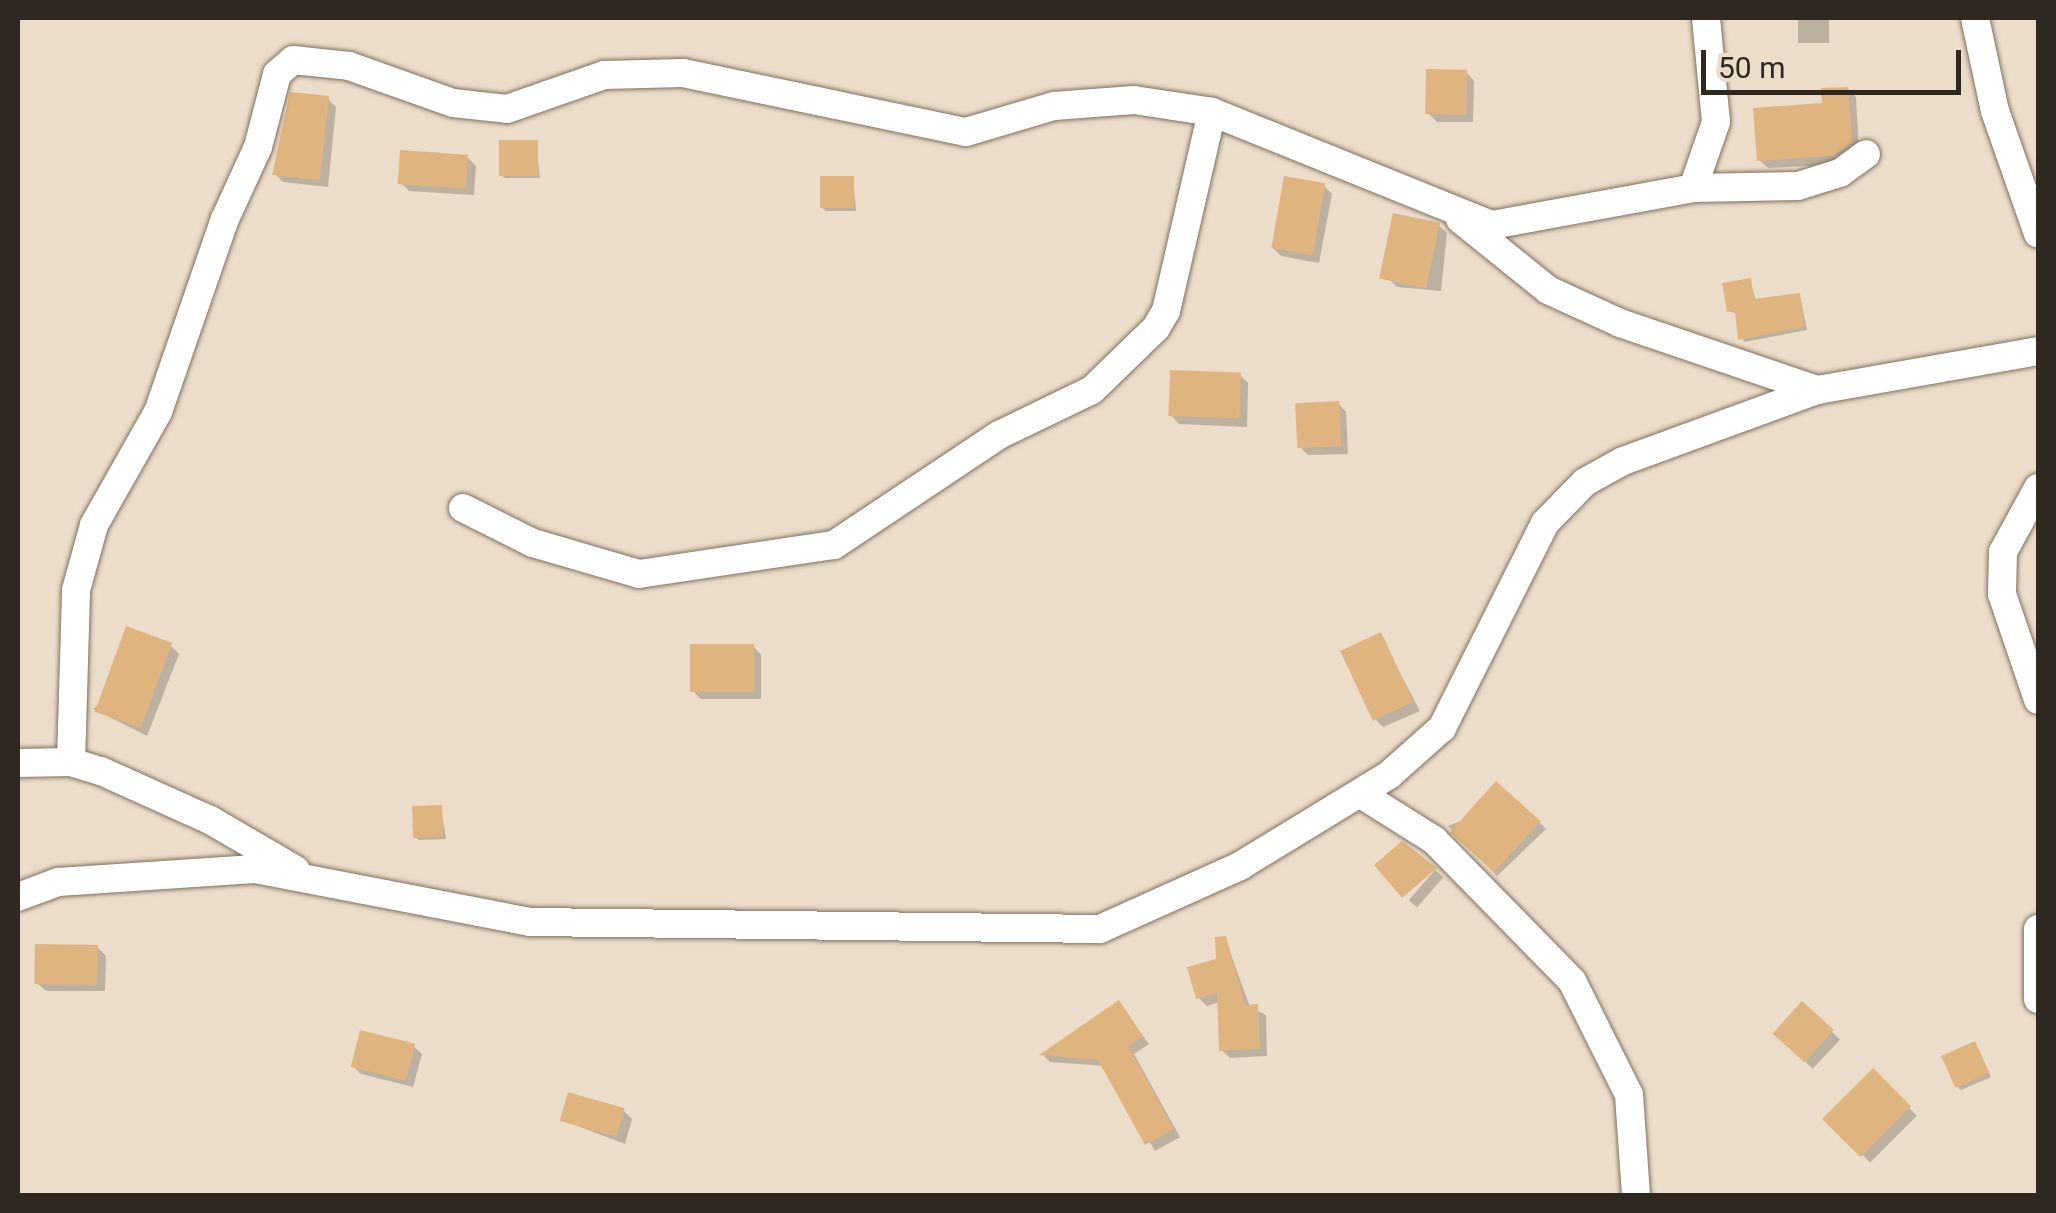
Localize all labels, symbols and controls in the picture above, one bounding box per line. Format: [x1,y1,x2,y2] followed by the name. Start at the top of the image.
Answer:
[1706,30,1966,92] scale bar
[1718,50,1785,85] text: 50 m

